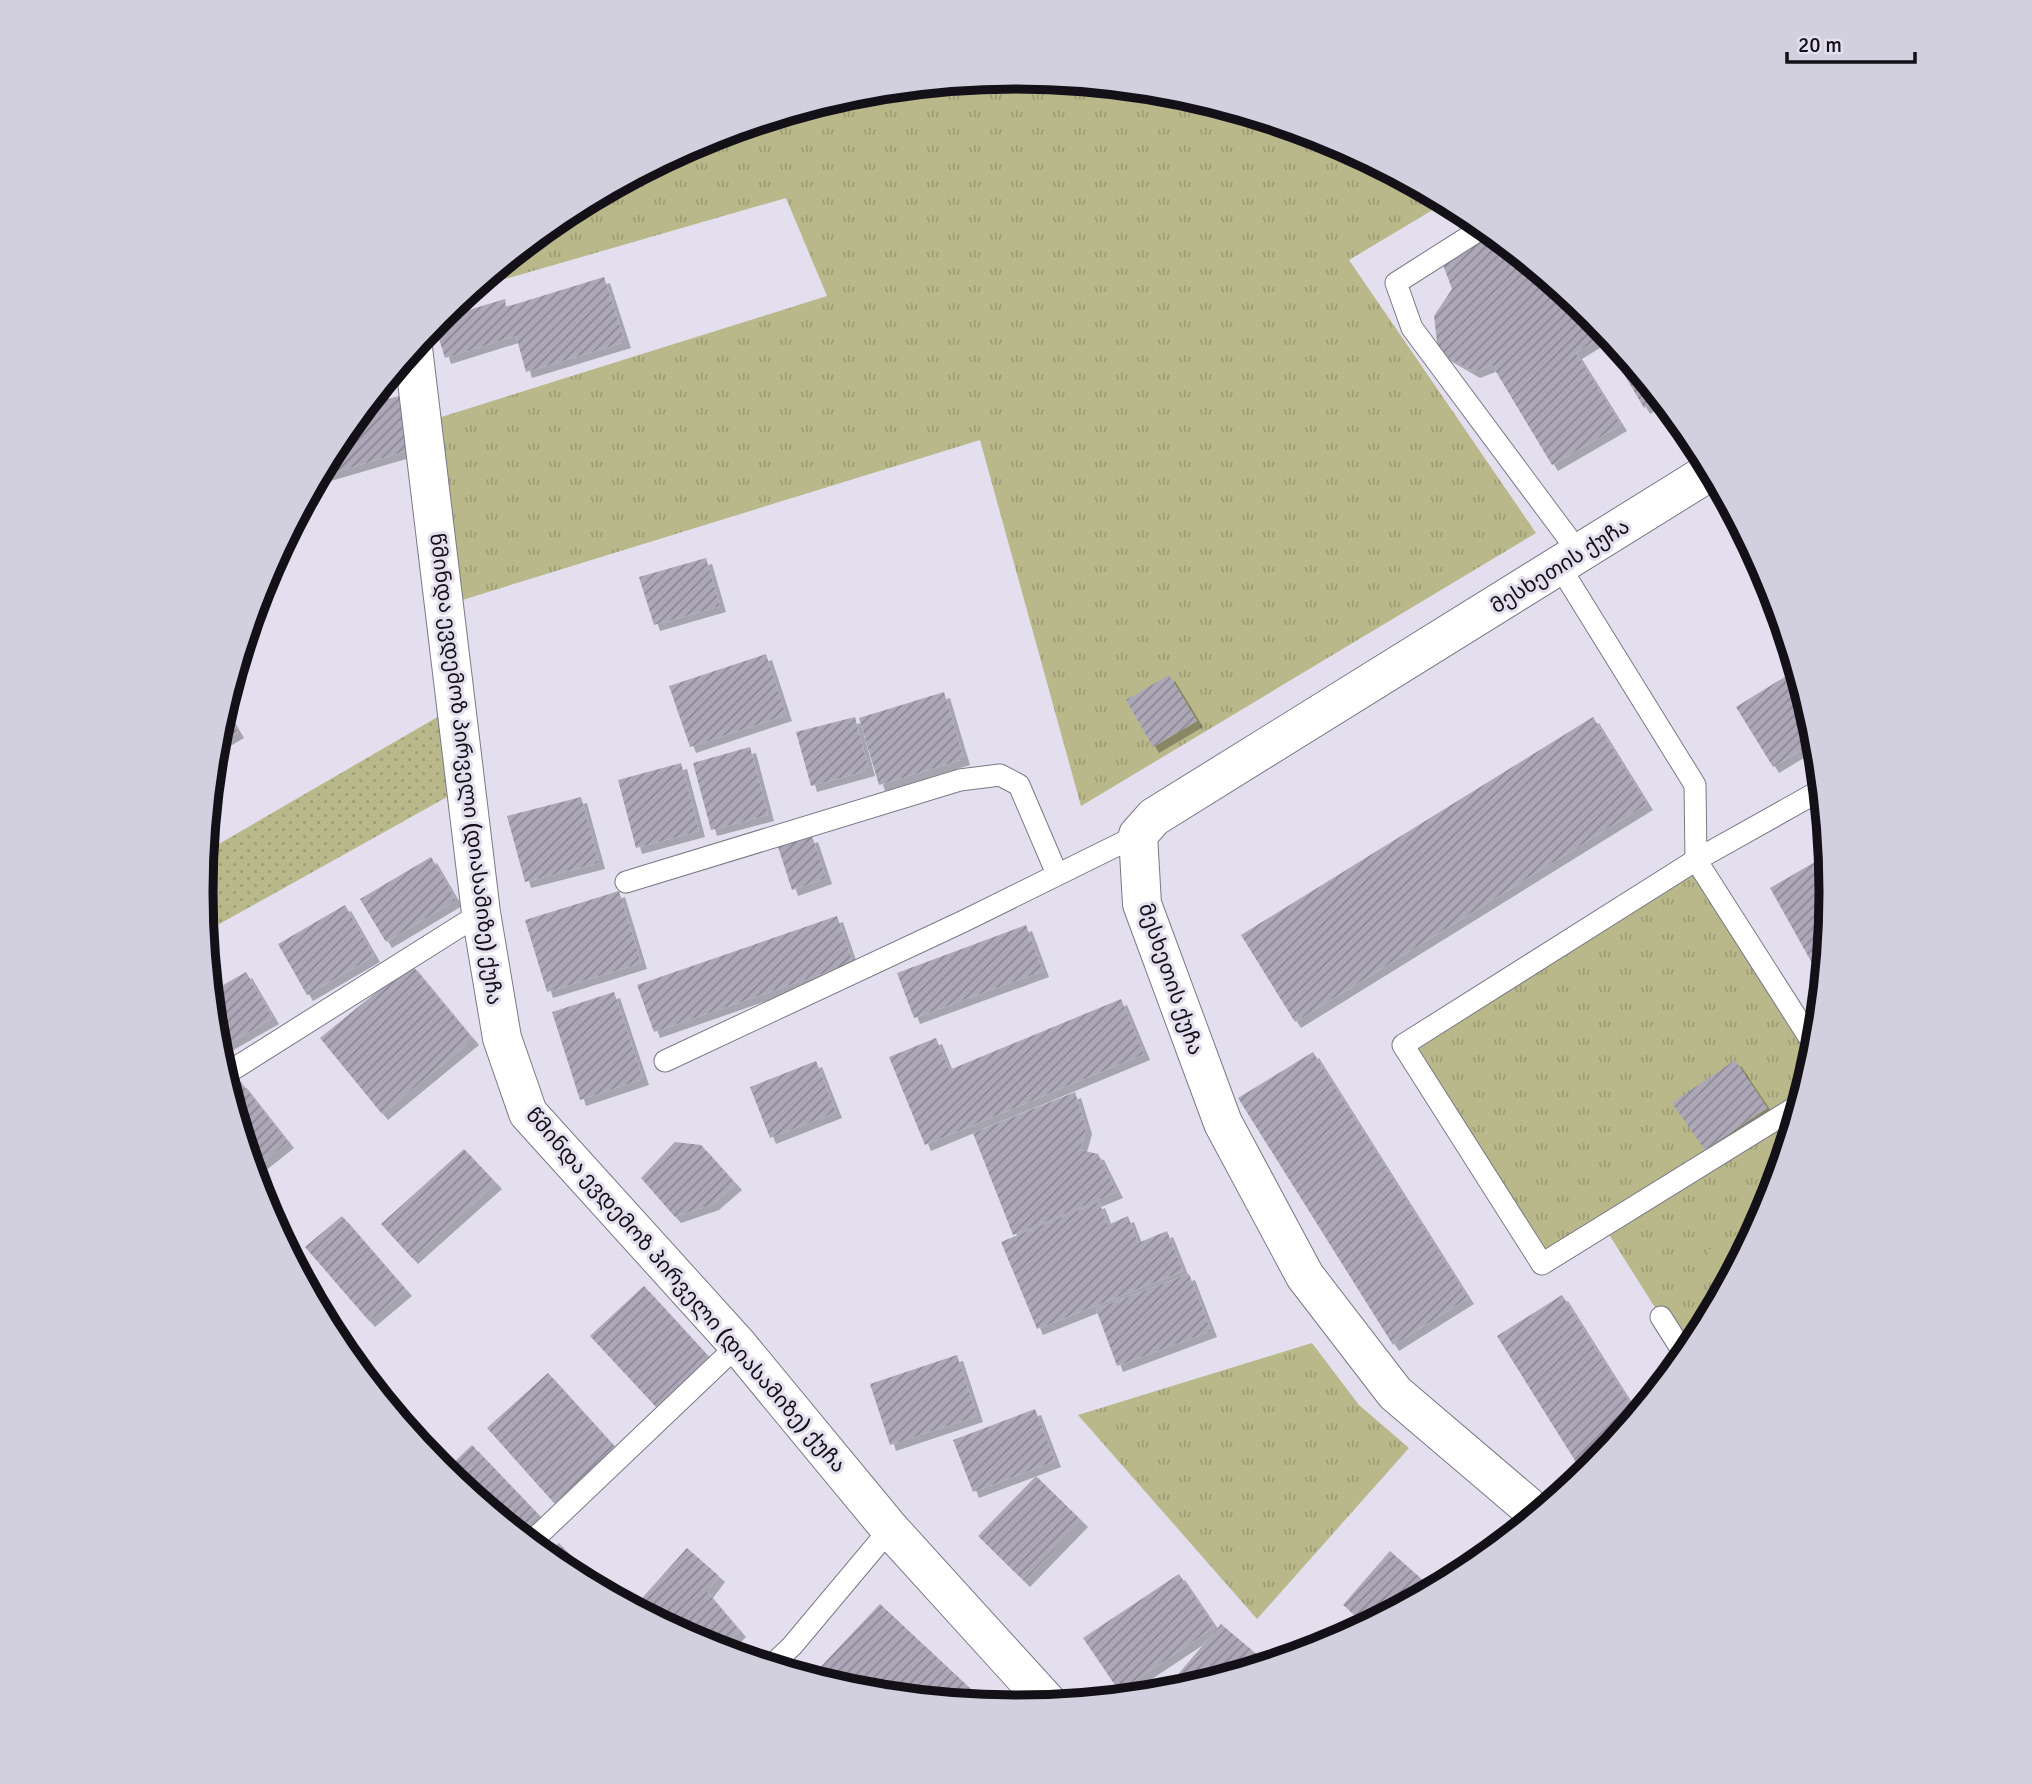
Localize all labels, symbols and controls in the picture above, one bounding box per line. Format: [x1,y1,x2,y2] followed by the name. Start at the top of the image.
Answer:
[1787,21,1915,65] scale bar
[1798,32,1842,58] text: 20 m
[1486,513,1634,619] street label: მესხეთის ქუჩა
[424,532,508,1006] street label: წმინდა ევდემოზ პირველი (დიასამიზე) ქუჩა
[1133,900,1209,1058] street label: მესხეთის ქუჩა
[520,1102,852,1478] street label: წმინდა ევდემოზ პირველი (დიასამიზე) ქუჩა

